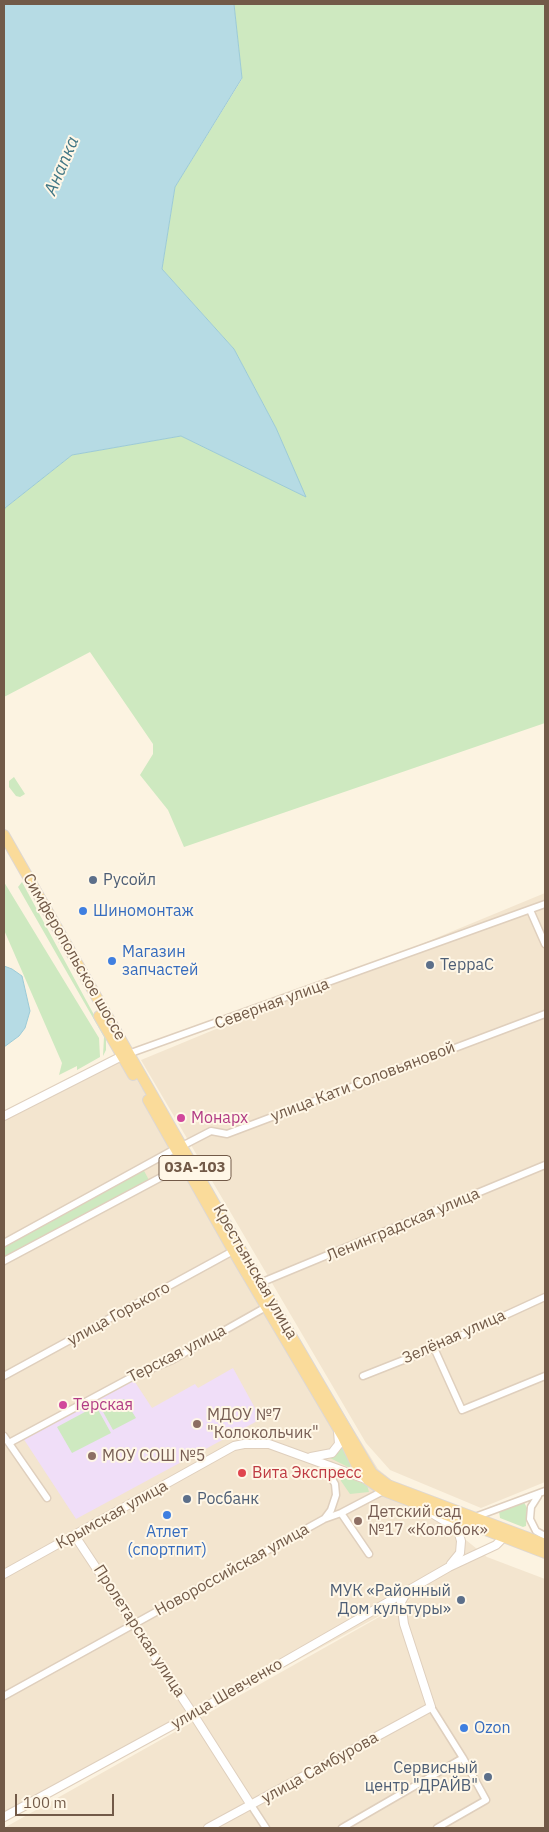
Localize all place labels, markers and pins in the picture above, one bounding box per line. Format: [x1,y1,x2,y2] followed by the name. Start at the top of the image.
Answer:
[103,870,156,890] place label: Русойл
[87,874,99,886] marker: Русойл
[93,901,194,921] place label: Шиномонтаж
[77,905,89,917] marker: Шиномонтаж
[122,942,198,980] place label: Магазин запчастей
[106,955,118,967] marker: Магазин запчастей
[440,955,494,975] place label: ТерраС
[424,959,436,971] marker: ТерраС
[191,1108,248,1128] place label: Монарх
[175,1112,187,1124] marker: Монарх
[73,1395,133,1415] place label: Терская
[57,1399,69,1411] marker: Терская
[207,1405,319,1443] place label: МДОУ №7 "Колокольчик"
[191,1418,203,1430] marker: МДОУ №7 "Колокольчик"
[102,1446,205,1466] place label: МОУ СОШ №5
[86,1450,98,1462] marker: МОУ СОШ №5
[252,1463,361,1483] place label: Вита Экспресс
[236,1467,248,1479] marker: Вита Экспресс
[197,1489,259,1509] place label: Росбанк
[181,1493,193,1505] marker: Росбанк
[368,1502,488,1540] place label: Детский сад №17 «Колобок»
[161,1509,173,1521] marker: Атлет (спортпит)
[352,1515,364,1527] marker: Детский сад №17 «Колобок»
[127,1522,207,1560] place label: Атлет (спортпит)
[330,1581,451,1619] place label: МУК «Районный Дом культуры»
[455,1594,467,1606] marker: МУК «Районный Дом культуры»
[474,1718,511,1738] place label: Ozon
[458,1722,470,1734] marker: Ozon
[365,1758,478,1796] place label: Сервисный центр "ДРАЙВ"
[482,1771,494,1783] marker: Сервисный центр "ДРАЙВ"

